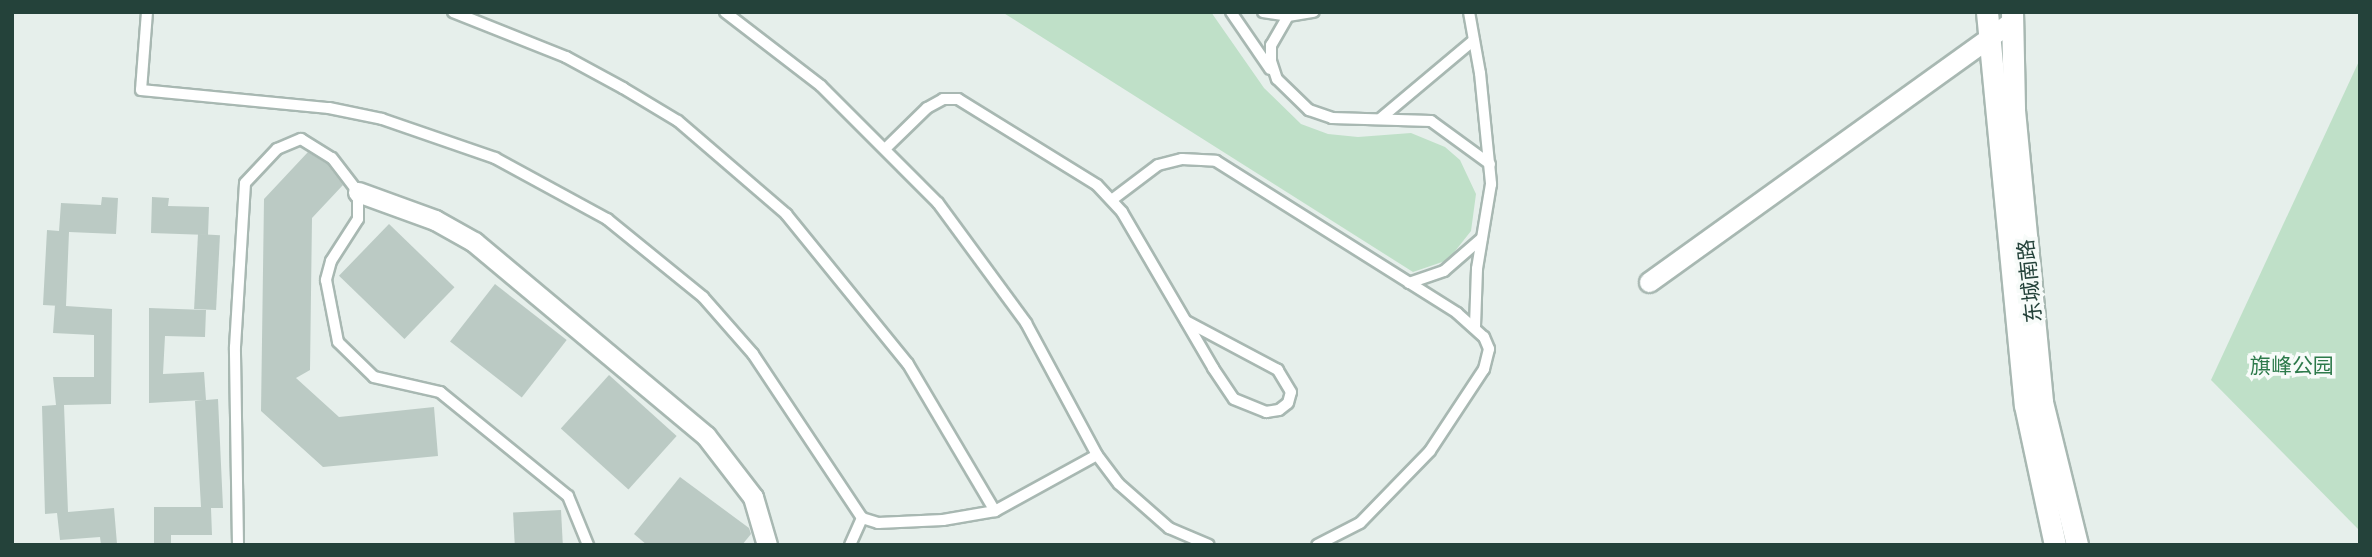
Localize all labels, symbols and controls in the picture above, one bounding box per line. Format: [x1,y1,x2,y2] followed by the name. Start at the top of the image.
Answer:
[2013,238,2047,324] street label: 东城南路
[2250,353,2334,379] park label: 旗峰公园

